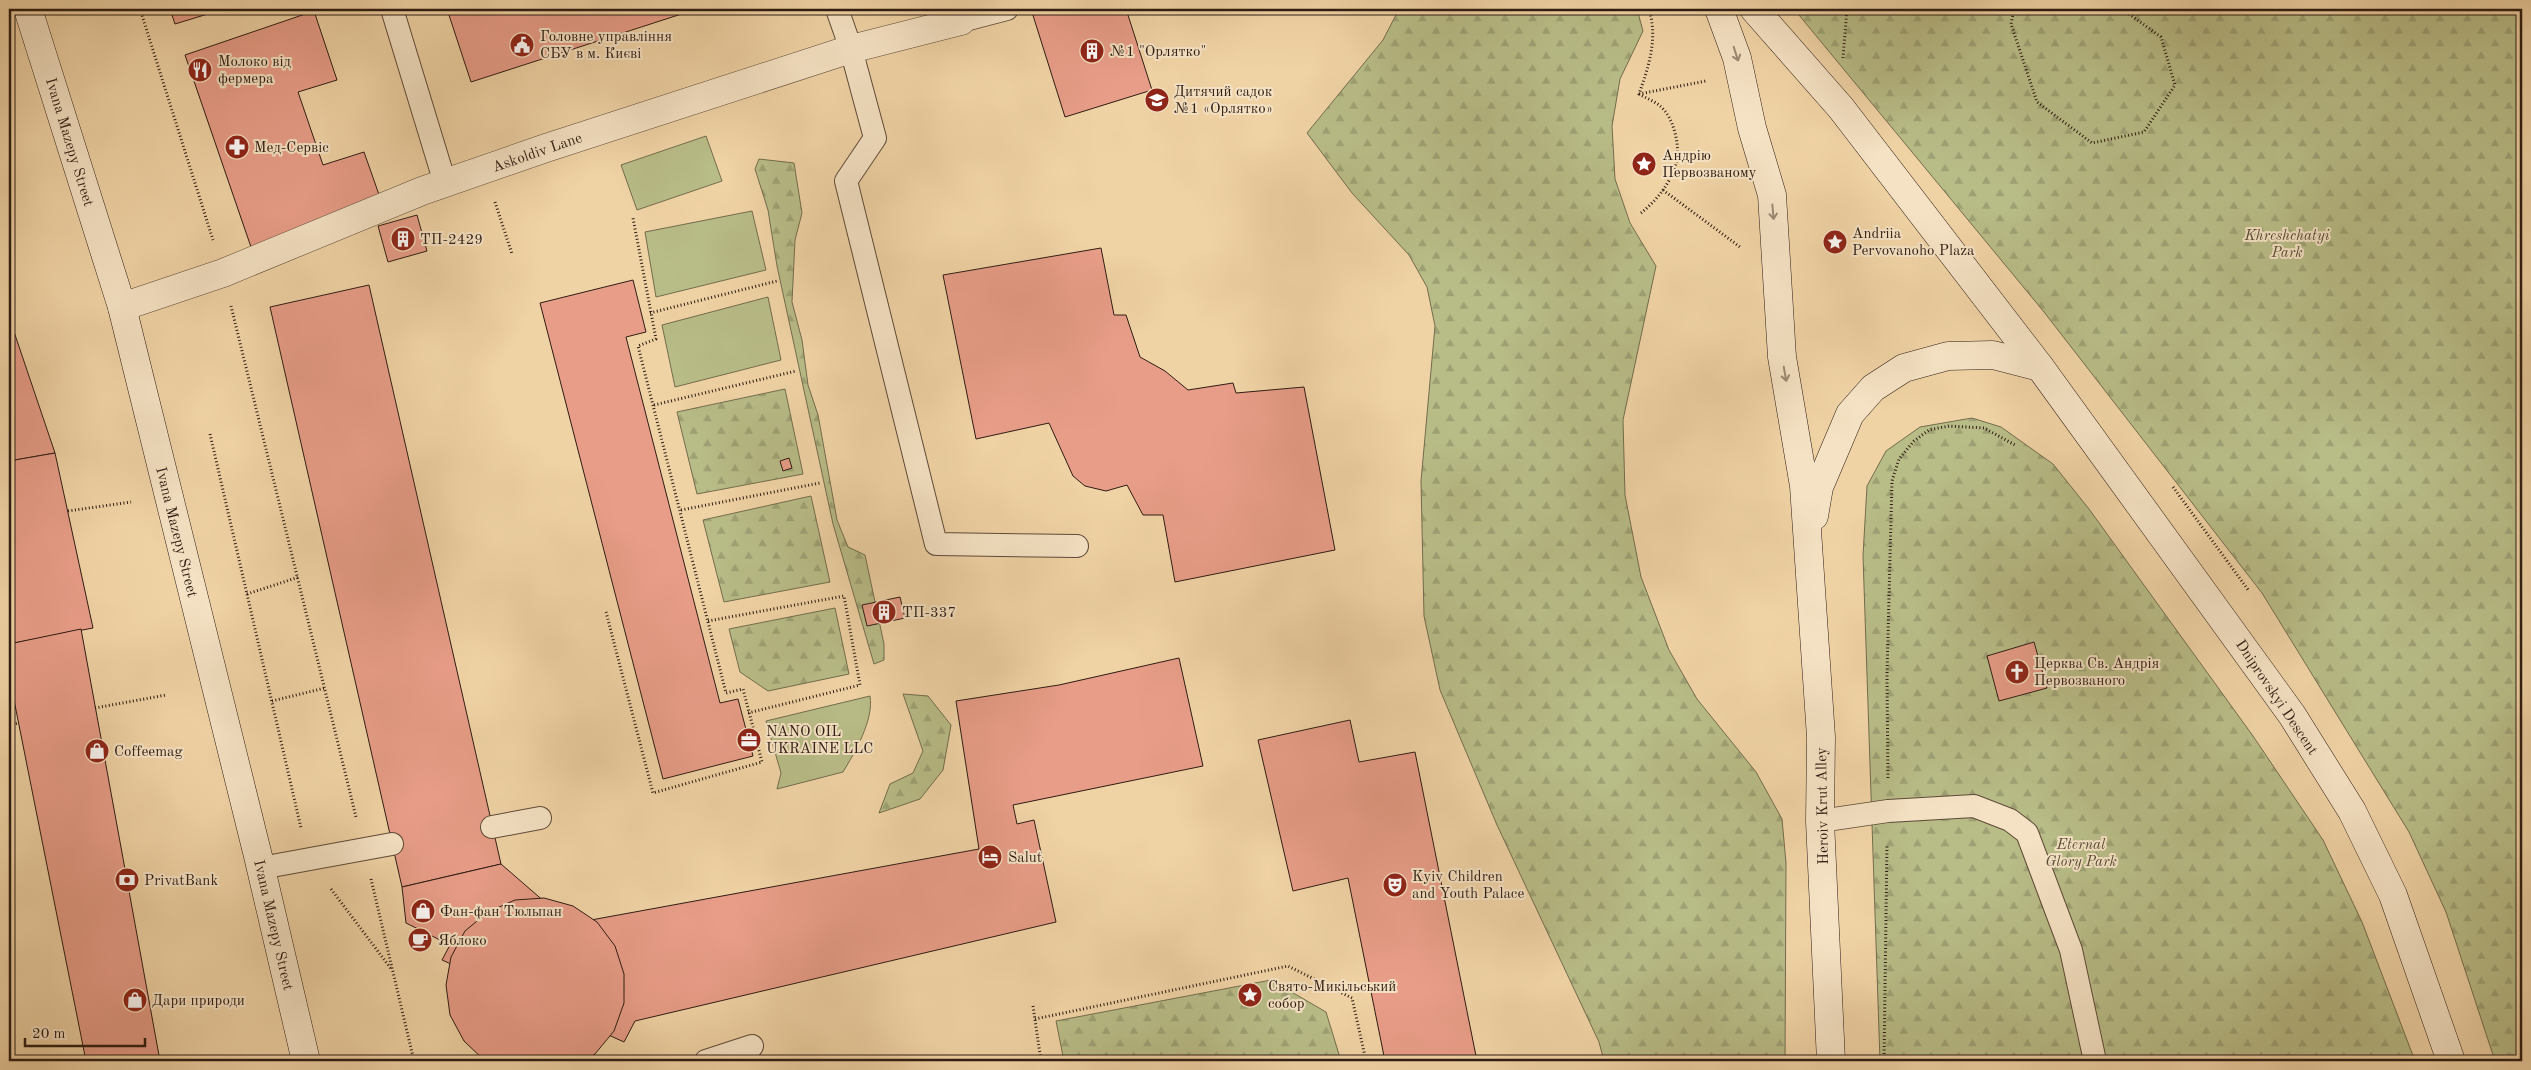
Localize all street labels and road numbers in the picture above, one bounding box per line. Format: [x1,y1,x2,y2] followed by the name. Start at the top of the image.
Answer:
[42,76,95,209] street label: Ivana Mazepy Street
[491,131,584,176] street label: Askoldiv Lane
[152,466,199,599] street label: Ivana Mazepy Street
[2232,638,2320,758] street label: Dniprovskyi Descent
[1815,747,1832,865] street label: Heroiv Krut Alley
[250,859,295,992] street label: Ivana Mazepy Street

